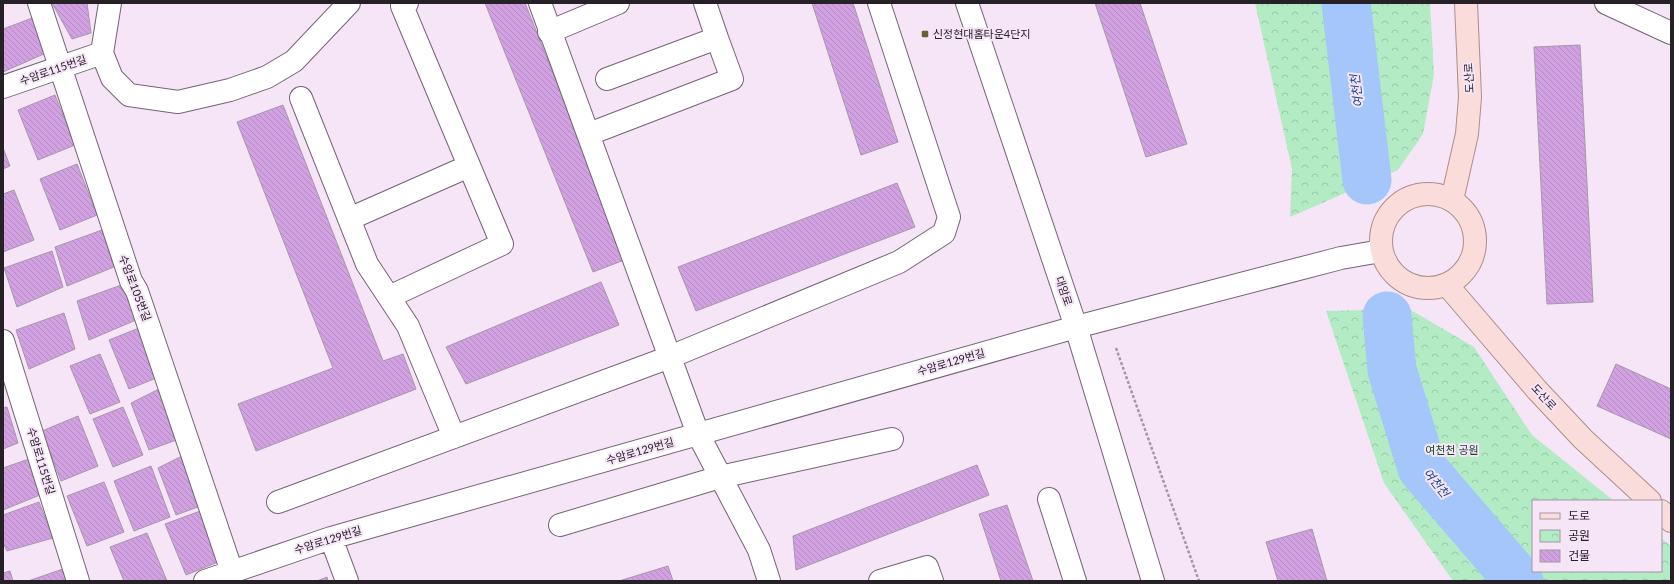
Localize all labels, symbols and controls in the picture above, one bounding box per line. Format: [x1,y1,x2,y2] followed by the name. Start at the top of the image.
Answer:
[933,27,1030,40] place label: 신정현대홈타운4단지
[920,29,930,39] marker: 신정현대홈타운4단지
[18,52,88,87] street label: 수암로115번길
[1461,63,1476,94] street label: 도산로
[1347,72,1366,108] water label: 여천천
[117,253,154,323] street label: 수암로105번길
[1053,274,1076,307] street label: 대암로
[916,346,986,377] street label: 수암로129번길
[1529,381,1559,412] street label: 도산로
[25,426,58,496] street label: 수암로115번길
[605,435,675,466] street label: 수암로129번길
[1425,443,1479,456] park label: 여천천 공원
[1420,465,1454,502] water label: 여천천
[1532,500,1662,572] legend
[1568,508,1590,523] text: 도로
[293,523,363,556] street label: 수암로129번길
[1568,528,1590,543] text: 공원
[1568,548,1590,563] text: 건물

